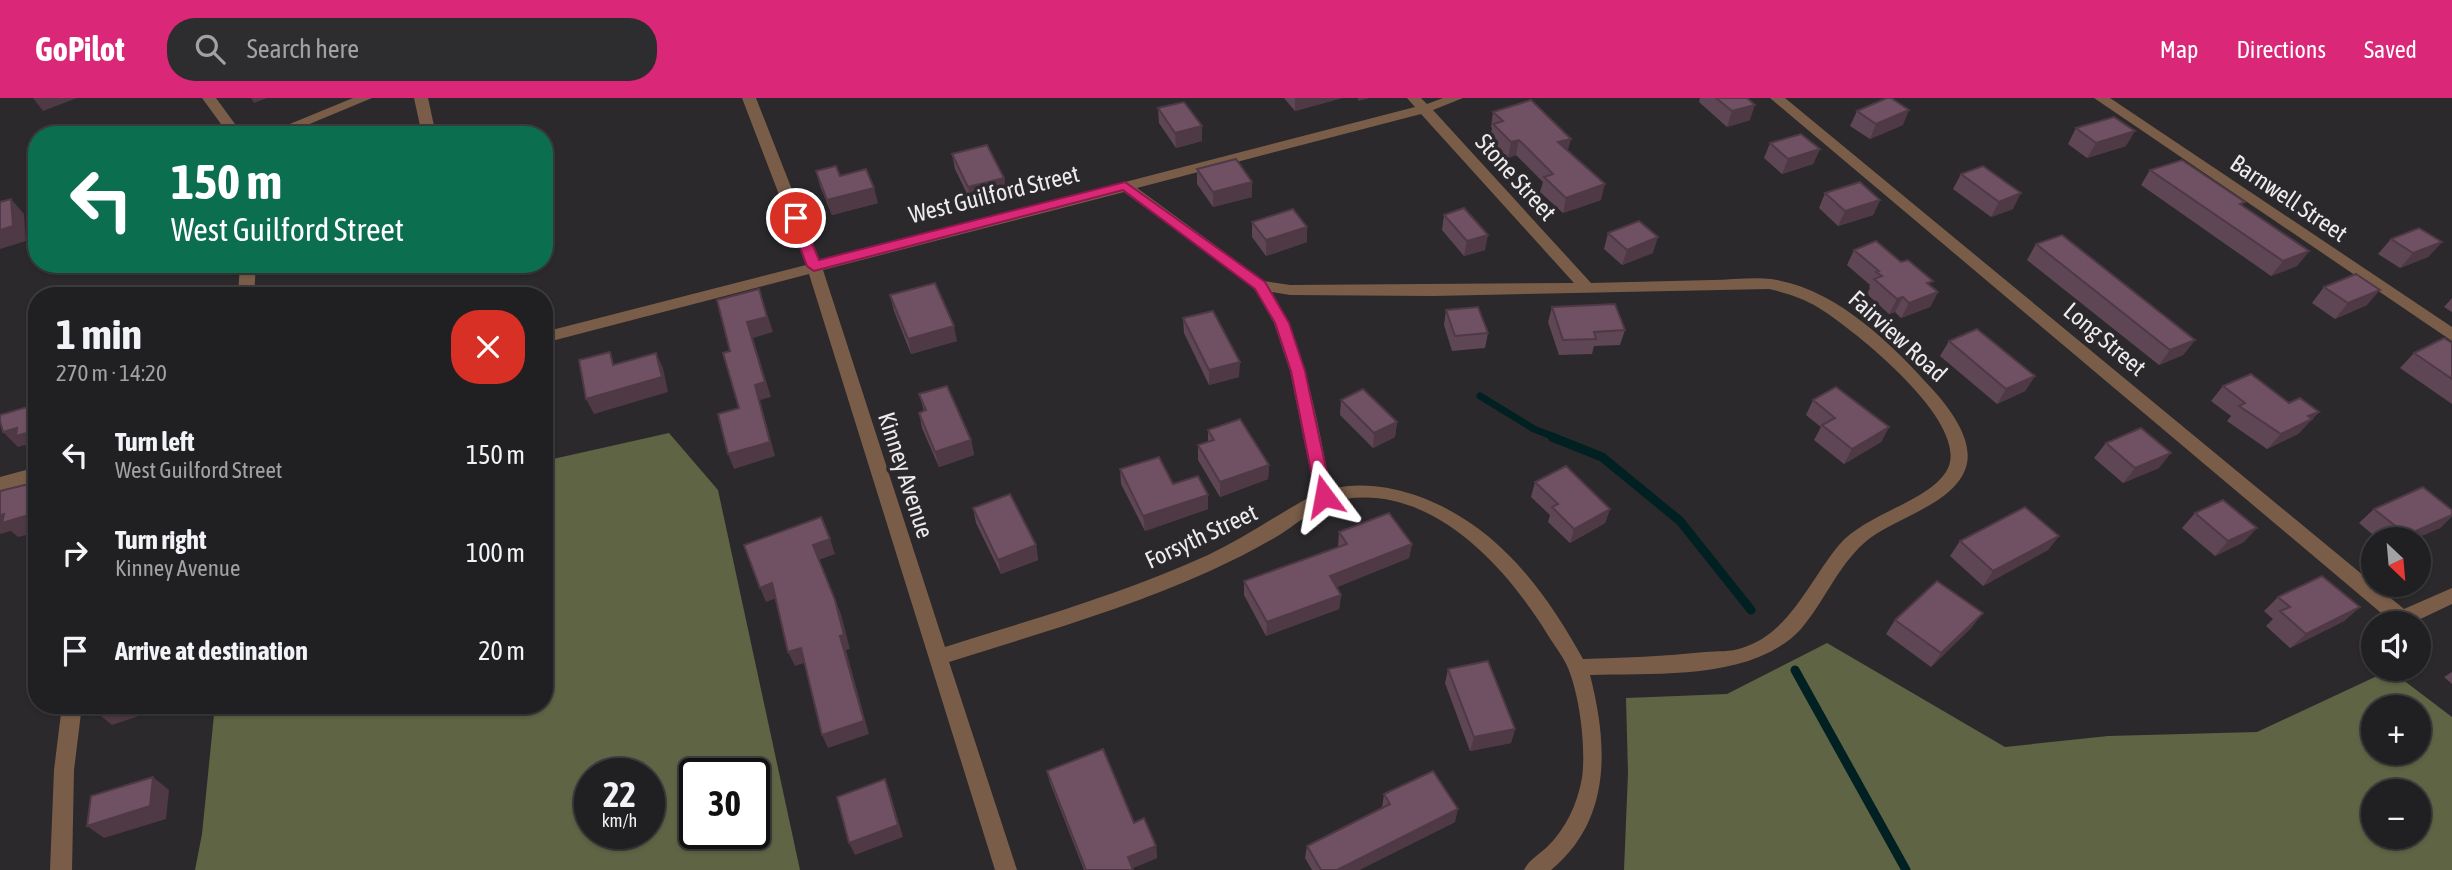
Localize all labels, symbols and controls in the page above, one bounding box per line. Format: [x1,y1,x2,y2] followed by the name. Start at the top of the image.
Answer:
[167,18,657,81] search box
[35,30,125,68] text: GoPilot
[191,30,229,68] icon: search
[247,34,359,64] text: Search here
[2160,36,2198,63] text: Map
[2236,36,2326,63] text: Directions
[2364,36,2417,63] text: Saved
[1470,128,1562,226] street label: Stone Street
[2226,149,2353,247] street label: Barnwell Street
[171,153,282,209] text: 150 m
[56,154,147,245] icon: left
[906,160,1082,228] street label: West Guilford Street
[766,188,826,248] pin
[777,199,815,237] icon: arrive
[171,211,404,248] text: West Guilford Street
[1843,285,1953,387] street label: Fairview Road
[2059,297,2151,381] street label: Long Street
[56,310,142,358] text: 1 min
[451,310,525,384] button: close
[56,360,167,386] text: 270 m · 14:20
[873,409,939,541] street label: Kinney Avenue
[115,427,195,457] text: Turn left
[56,436,94,474] icon: left
[466,440,525,470] text: 150 m
[115,457,282,483] text: West Guilford Street
[1287,459,1361,533] position arrow
[1141,498,1261,574] street label: Forsyth Street
[115,525,206,555] text: Turn right
[2361,527,2431,597] north arrow
[2361,527,2431,849] map controls
[56,534,94,572] icon: right
[466,538,525,568] text: 100 m
[115,555,240,581] text: Kinney Avenue
[2361,611,2431,681] button: sound
[56,632,94,670] icon: arrive
[115,636,308,666] text: Arrive at destination
[478,636,525,666] text: 20 m
[2361,695,2431,765] button: +
[679,758,770,849] speed limit sign: 30
[603,774,636,814] text: 22
[2361,779,2431,849] button: −
[602,810,637,831] text: km/h

